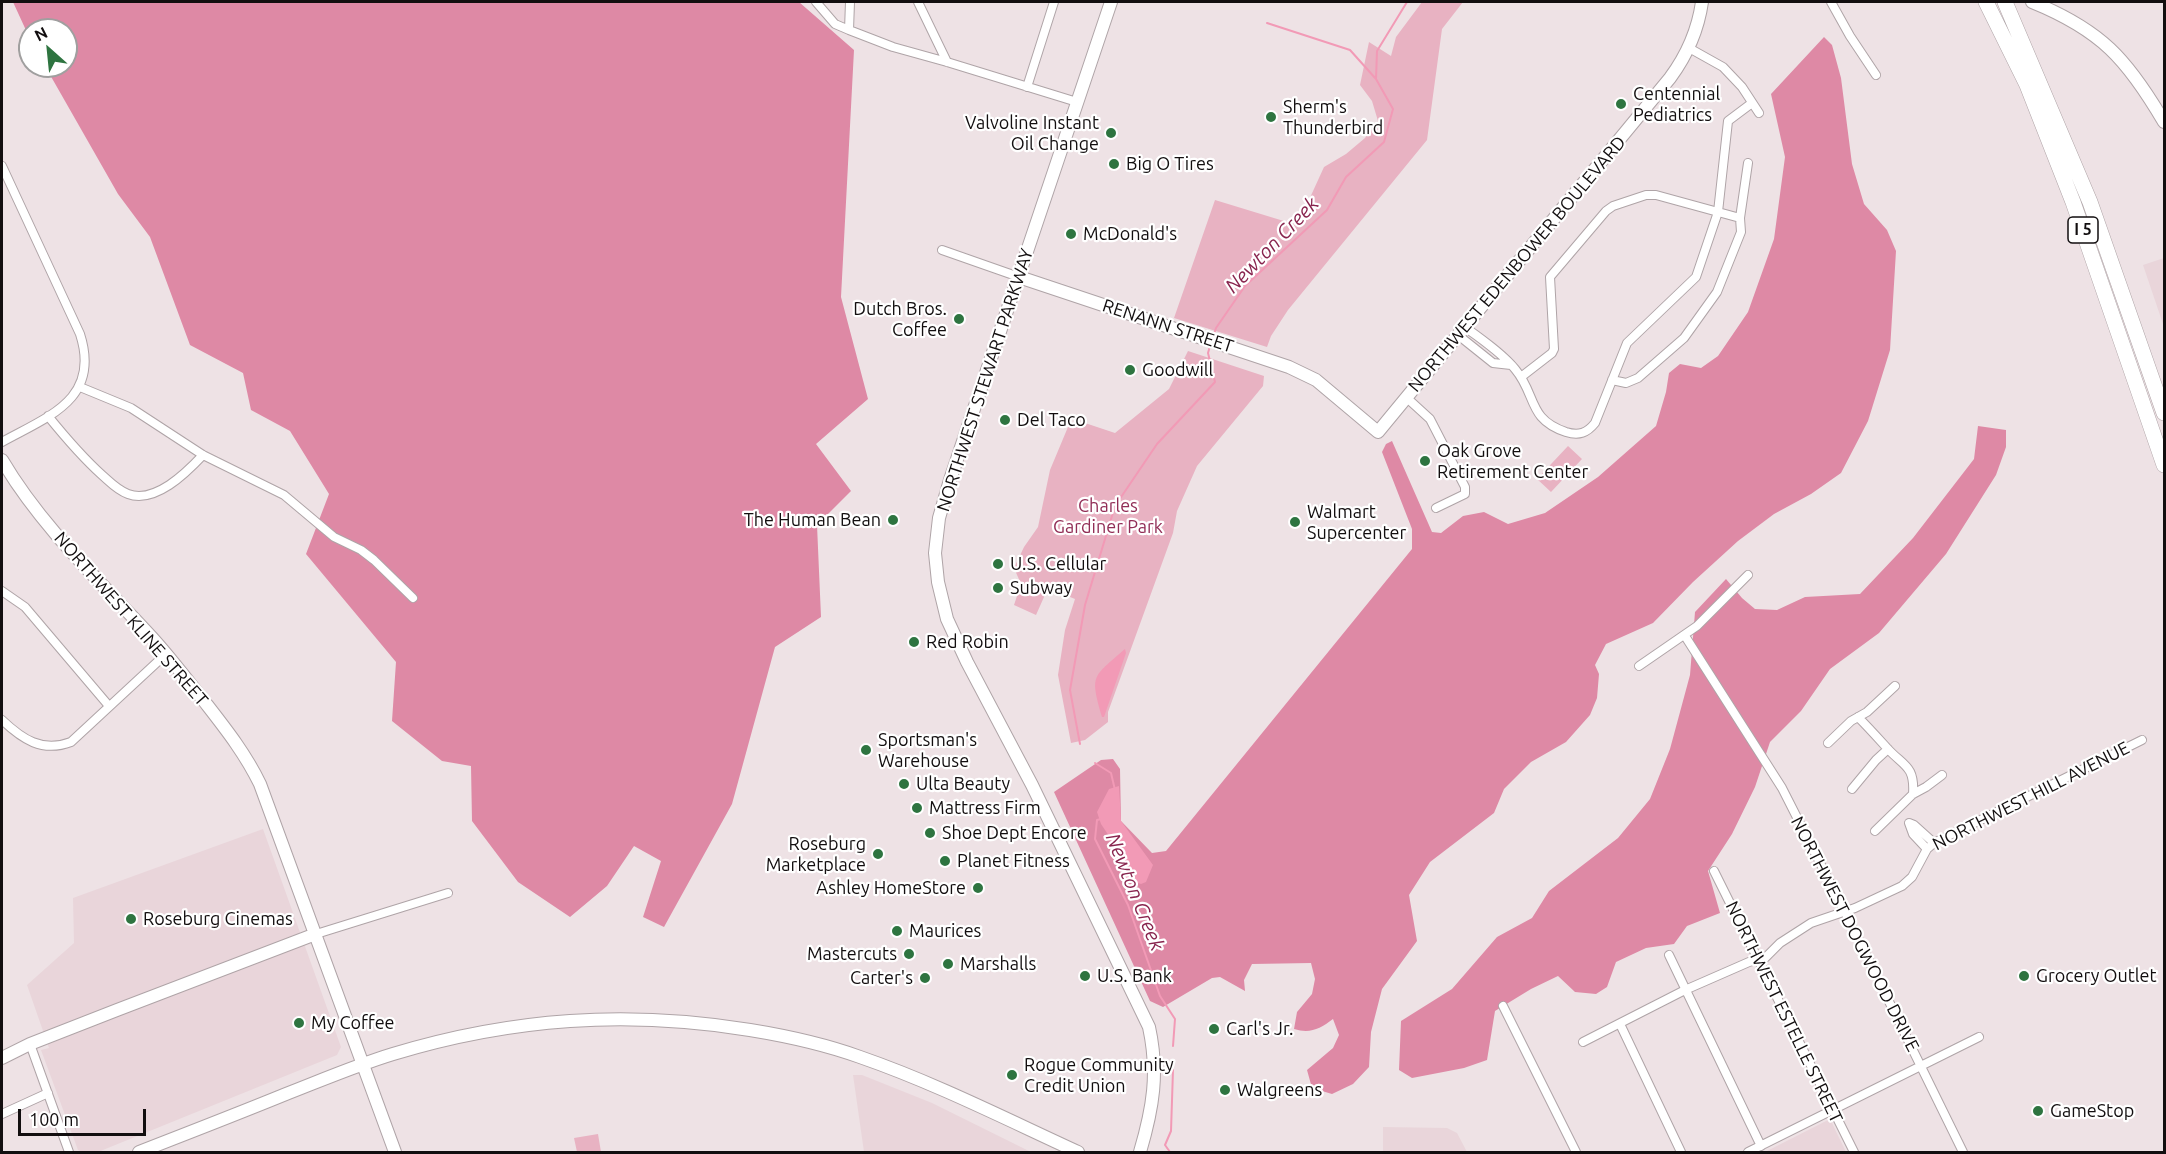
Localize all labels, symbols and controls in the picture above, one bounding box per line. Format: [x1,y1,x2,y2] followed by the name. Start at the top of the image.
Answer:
[18,18,78,78] north arrow
[31,23,50,44] text: N
[1633,83,1720,125] place label: Centennial Pediatrics
[1283,96,1383,138] place label: Sherm's Thunderbird
[1614,97,1628,111] marker: Centennial Pediatrics
[1264,110,1278,124] marker: Sherm's Thunderbird
[965,112,1099,154] place label: Valvoline Instant Oil Change
[1104,126,1118,140] marker: Valvoline Instant Oil Change
[1404,132,1630,396] street label: NORTHWEST EDENBOWER BOULEVARD
[1126,153,1214,175] place label: Big O Tires
[1107,157,1121,171] marker: Big O Tires
[1220,192,1324,298] water label: Newton Creek
[2068,217,2098,243] road number: I 5
[1083,223,1177,245] place label: McDonald's
[1064,227,1078,241] marker: McDonald's
[932,246,1038,514] street label: NORTHWEST STEWART PARKWAY
[1100,295,1236,357] street label: RENANN STREET
[853,298,947,340] place label: Dutch Bros. Coffee
[952,312,966,326] marker: Dutch Bros. Coffee
[1142,359,1213,381] place label: Goodwill
[1123,363,1137,377] marker: Goodwill
[1017,409,1086,431] place label: Del Taco
[998,413,1012,427] marker: Del Taco
[1437,440,1588,482] place label: Oak Grove Retirement Center
[1418,454,1432,468] marker: Oak Grove Retirement Center
[1053,495,1163,538] park label: Charles Gardiner Park
[1307,501,1406,544] place label: Walmart Supercenter
[744,509,881,531] place label: The Human Bean
[886,513,900,527] marker: The Human Bean
[1288,515,1302,529] marker: Walmart Supercenter
[50,528,212,710] street label: NORTHWEST KLINE STREET
[1010,553,1106,575] place label: U.S. Cellular
[991,557,1005,571] marker: U.S. Cellular
[1010,577,1072,599] place label: Subway
[991,581,1005,595] marker: Subway
[926,631,1009,653] place label: Red Robin
[907,635,921,649] marker: Red Robin
[878,729,977,771] place label: Sportsman's Warehouse
[1929,737,2133,855] street label: NORTHWEST HILL AVENUE
[859,743,873,757] marker: Sportsman's Warehouse
[916,773,1010,795] place label: Ulta Beauty
[897,777,911,791] marker: Ulta Beauty
[929,797,1041,819] place label: Mattress Firm
[910,801,924,815] marker: Mattress Firm
[1786,813,1924,1055] street label: NORTHWEST DOGWOOD DRIVE
[942,822,1087,844] place label: Shoe Dept Encore
[923,826,937,840] marker: Shoe Dept Encore
[1101,830,1169,954] water label: Newton Creek
[766,833,866,876] place label: Roseburg Marketplace
[871,847,885,861] marker: Roseburg Marketplace
[957,850,1070,872] place label: Planet Fitness
[938,854,952,868] marker: Planet Fitness
[816,877,966,899] place label: Ashley HomeStore
[971,881,985,895] marker: Ashley HomeStore
[1721,898,1847,1126] street label: NORTHWEST ESTELLE STREET
[143,908,293,930] place label: Roseburg Cinemas
[124,912,138,926] marker: Roseburg Cinemas
[909,920,981,942] place label: Maurices
[890,924,904,938] marker: Maurices
[807,943,897,965] place label: Mastercuts
[902,947,916,961] marker: Mastercuts
[960,953,1036,975] place label: Marshalls
[941,957,955,971] marker: Marshalls
[1097,965,1172,987] place label: U.S. Bank
[2036,965,2157,987] place label: Grocery Outlet
[850,967,913,989] place label: Carter's
[1078,969,1092,983] marker: U.S. Bank
[2017,969,2031,983] marker: Grocery Outlet
[918,971,932,985] marker: Carter's
[311,1012,395,1034] place label: My Coffee
[292,1016,306,1030] marker: My Coffee
[1226,1018,1293,1040] place label: Carl's Jr.
[1207,1022,1221,1036] marker: Carl's Jr.
[1024,1054,1174,1096] place label: Rogue Community Credit Union
[1005,1068,1019,1082] marker: Rogue Community Credit Union
[1237,1079,1322,1101] place label: Walgreens
[1218,1083,1232,1097] marker: Walgreens
[21,1097,148,1135] scale bar
[2050,1100,2134,1122] place label: GameStop
[2031,1104,2045,1118] marker: GameStop
[29,1109,79,1129] text: 100 m

